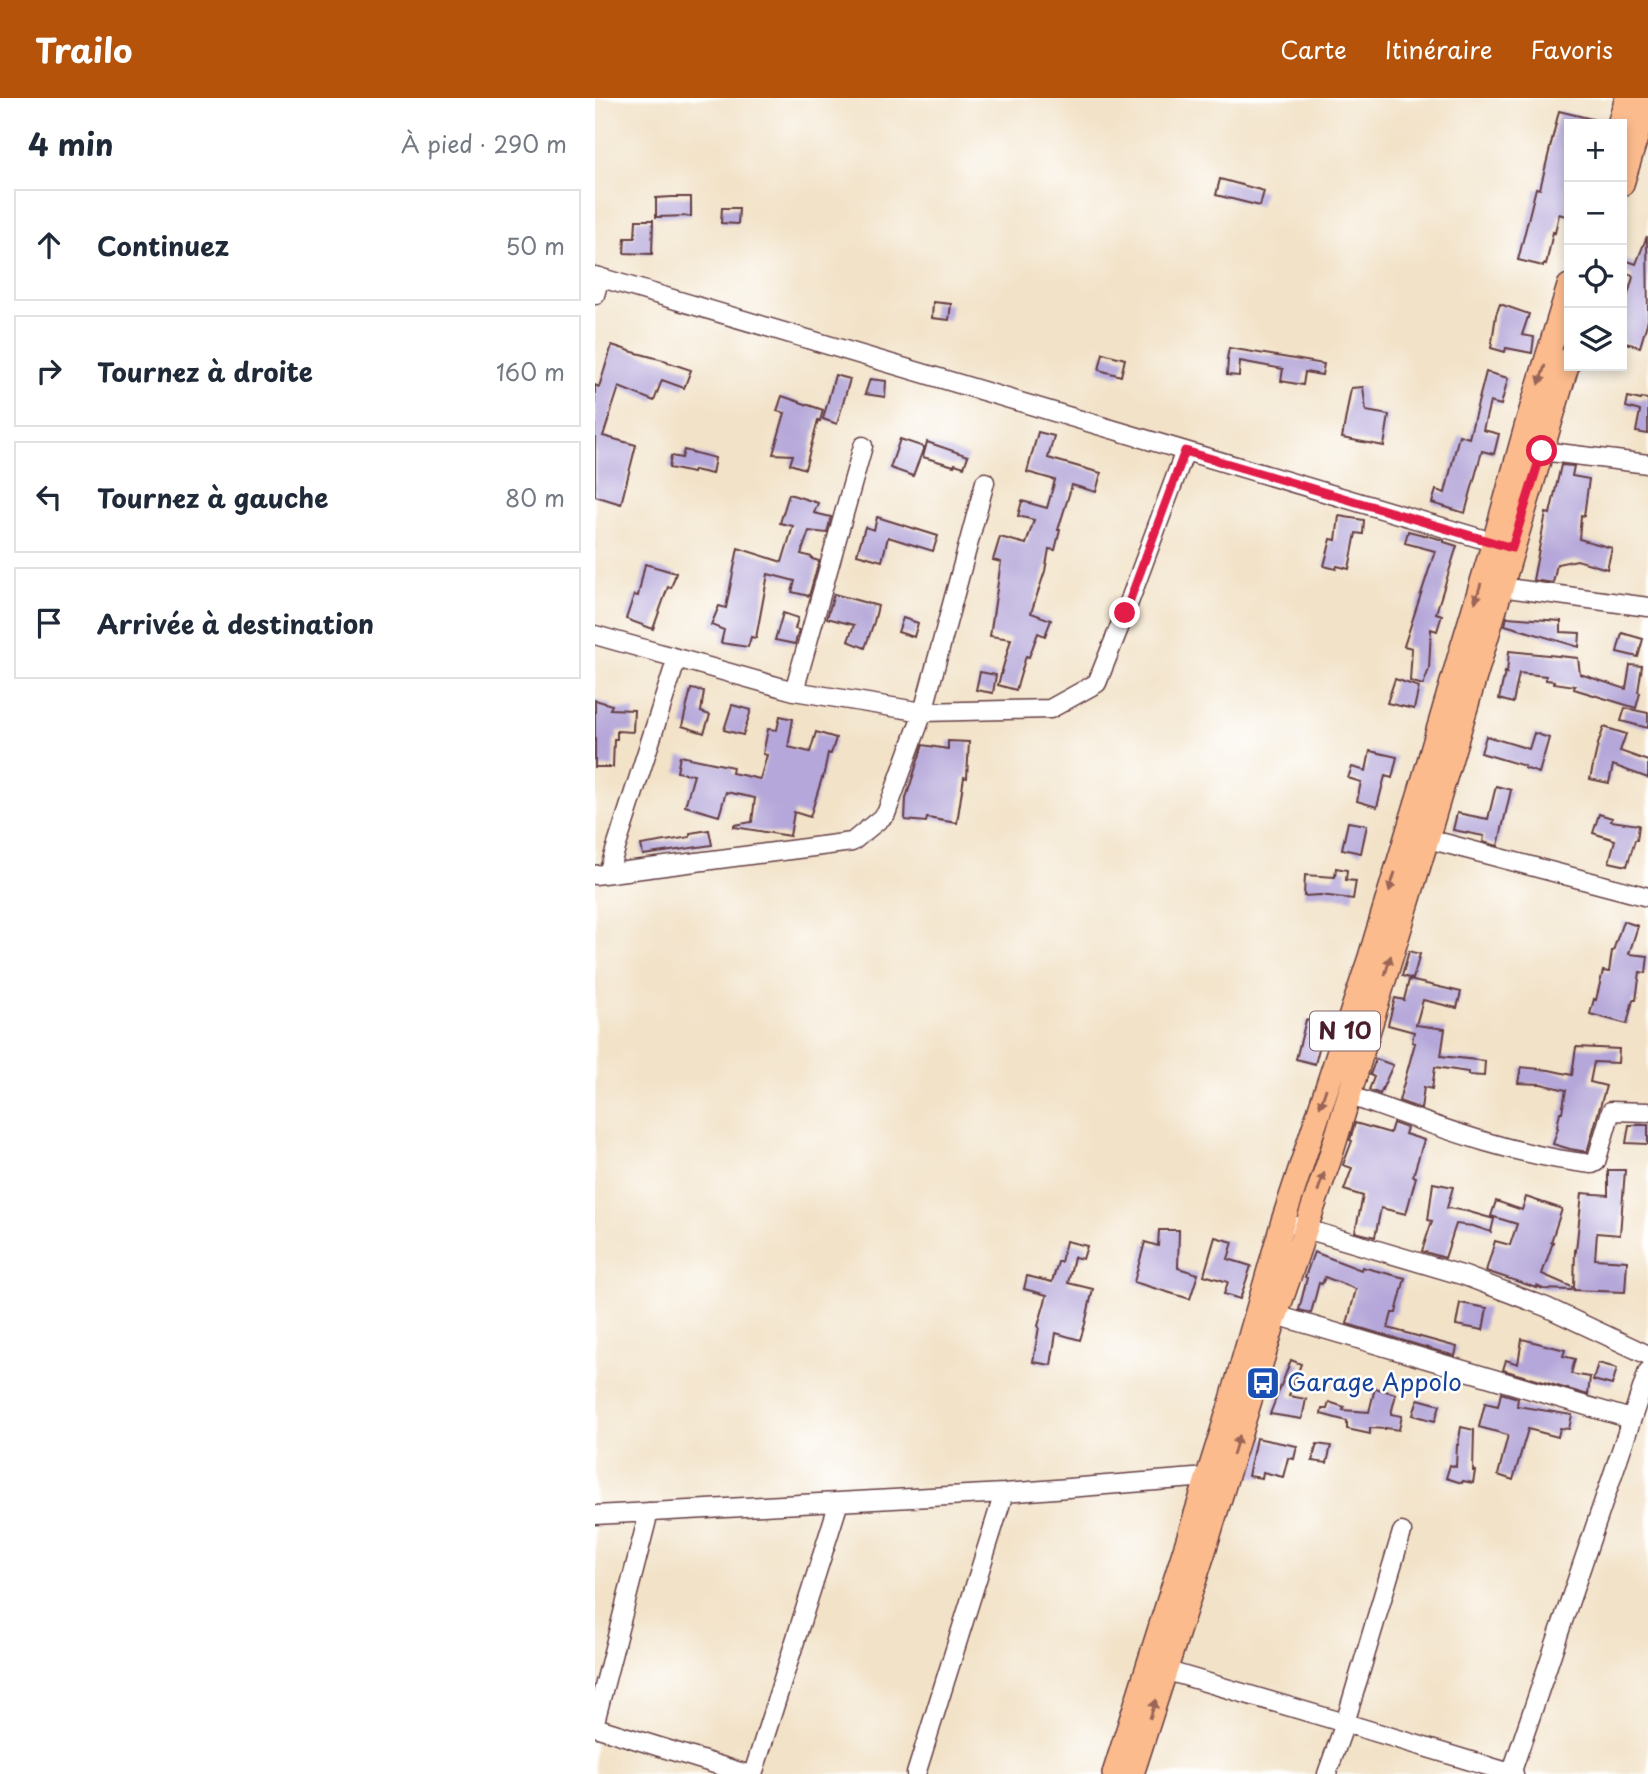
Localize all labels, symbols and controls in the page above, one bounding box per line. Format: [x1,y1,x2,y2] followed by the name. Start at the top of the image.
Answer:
[35,24,132,74] text: Trailo
[1280,31,1347,67] text: Carte
[1385,31,1493,67] text: Itinéraire
[1531,31,1613,67] text: Favoris
[1564,119,1627,371] map controls
[1564,119,1627,182] button: +
[28,121,114,166] text: 4 min
[401,126,567,161] text: À pied · 290 m
[1564,182,1627,245] button: −
[30,226,68,264] icon: ahead
[97,226,229,265] text: Continuez
[505,228,565,263] text: 50 m
[1564,245,1627,308] button: locate
[1564,308,1627,371] button: layers
[30,352,68,390] icon: right
[97,352,313,391] text: Tournez à droite
[496,354,565,389] text: 160 m
[1536,364,1547,385] one-way arrow
[1526,435,1557,466] route start
[30,478,68,516] icon: left
[97,478,328,517] text: Tournez à gauche
[505,480,565,515] text: 80 m
[1473,583,1483,604] one-way arrow
[1109,597,1140,628] route end
[30,604,68,642] icon: arrive
[97,604,374,643] text: Arrivée à destination
[1387,871,1397,892] one-way arrow
[1384,954,1394,975] one-way arrow
[1310,1012,1380,1050] road number: N 10
[1317,1088,1328,1109] one-way arrow
[1316,1172,1327,1193] one-way arrow
[1287,1363,1462,1399] place label: Garage Appolo
[1244,1364,1282,1402] bus stop icon: Garage Appolo
[1232,1435,1242,1456] one-way arrow
[1148,1698,1158,1719] one-way arrow

